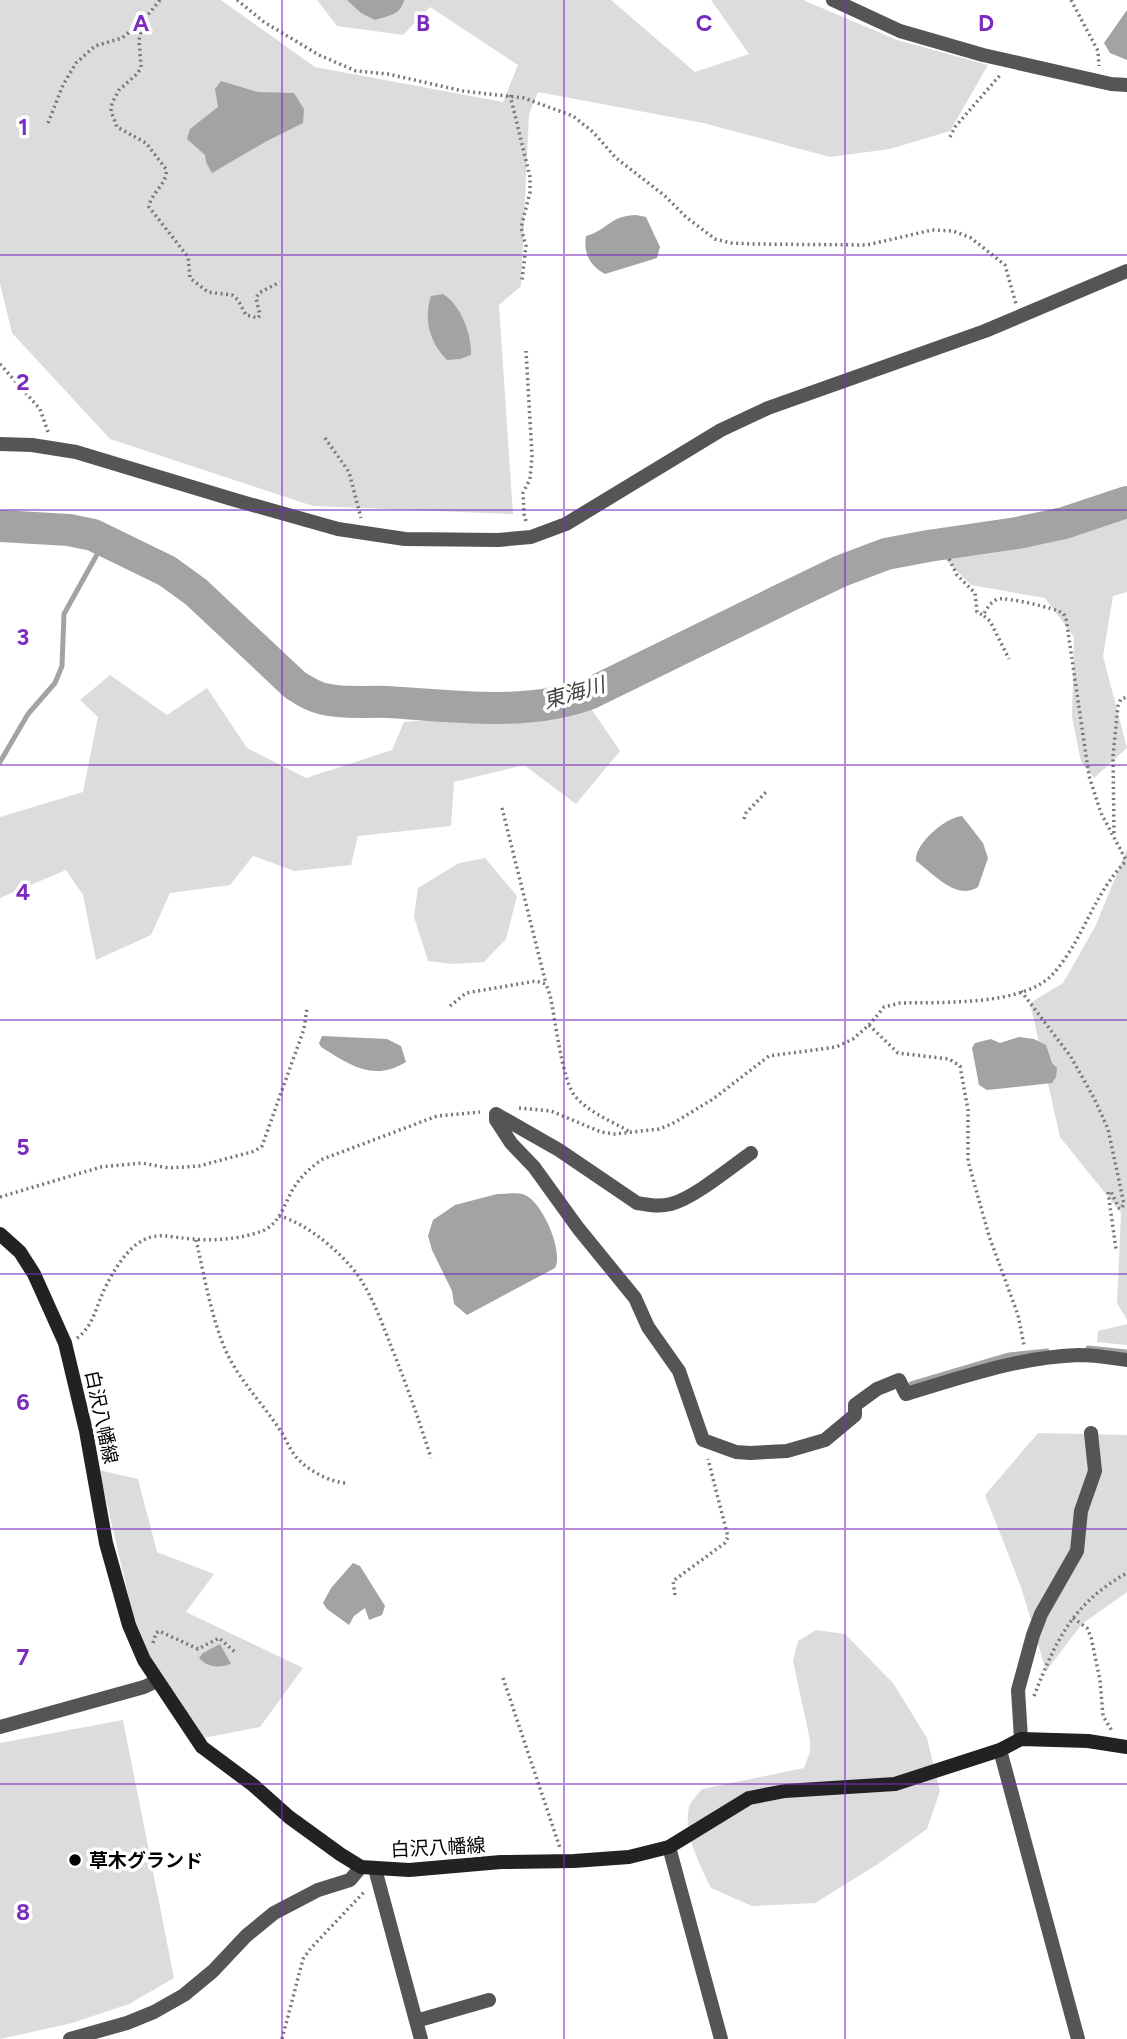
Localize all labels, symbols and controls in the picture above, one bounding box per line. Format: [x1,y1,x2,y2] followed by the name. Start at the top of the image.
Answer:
[133,9,150,37] text: A
[416,9,430,37] text: B
[696,9,713,37] text: C
[978,9,994,37] text: D
[18,113,28,141] text: 1
[16,368,30,396] text: 2
[17,623,29,651] text: 3
[540,671,610,713] water label: 東海川
[16,878,30,906] text: 4
[16,1133,30,1161] text: 5
[80,1368,123,1466] street label: 白沢八幡線
[16,1388,30,1416] text: 6
[17,1643,30,1671] text: 7
[390,1834,486,1861] street label: 白沢八幡線
[89,1849,203,1872] place label: 草木グランド
[67,1852,83,1868] marker: 草木グランド
[16,1898,30,1926] text: 8

